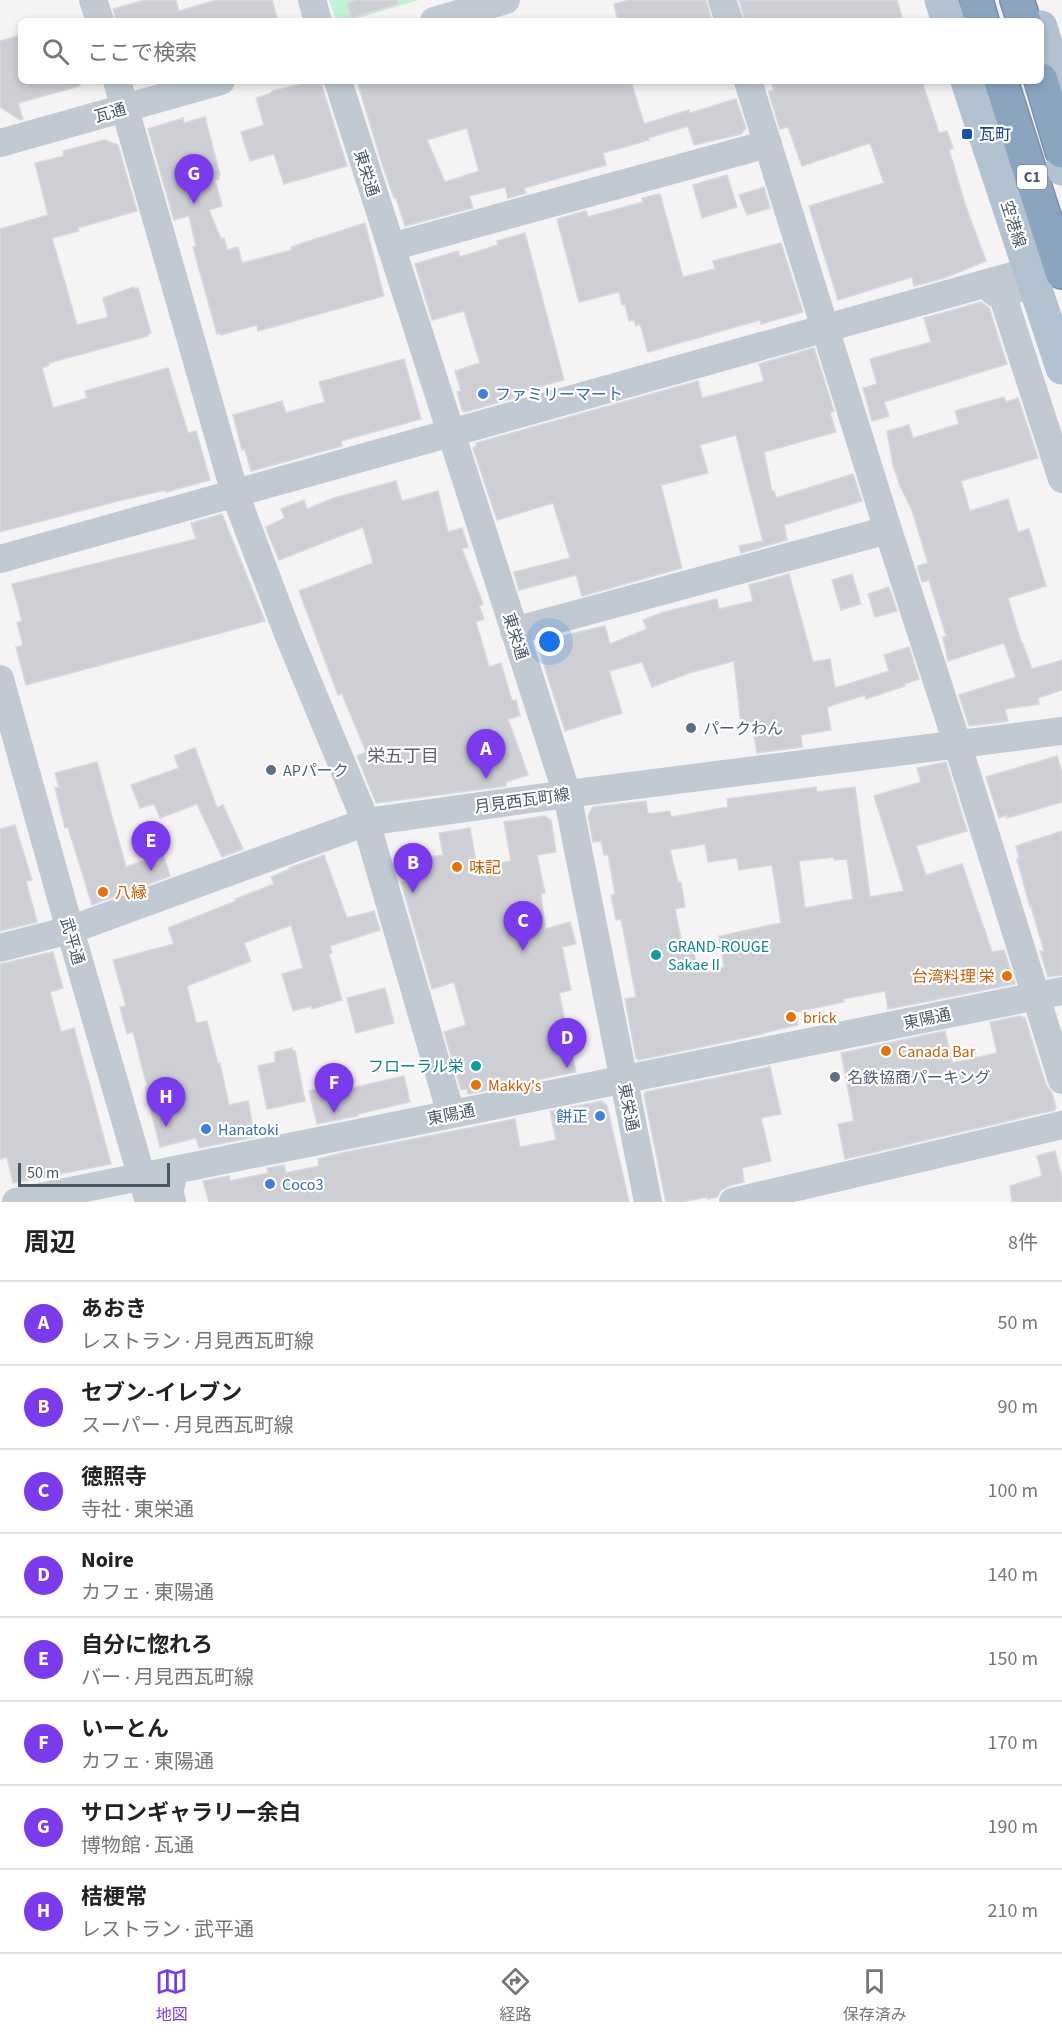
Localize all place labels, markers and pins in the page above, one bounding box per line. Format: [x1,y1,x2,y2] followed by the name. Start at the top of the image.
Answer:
[979,124,1011,146] place label: 瓦町
[960,127,974,141] marker: 瓦町
[174,154,214,204] pin: G
[495,384,623,406] place label: ファミリーマート
[476,387,490,401] marker: ファミリーマート
[703,718,783,740] place label: パークわん
[684,721,698,735] marker: パークわん
[466,730,506,779] pin: A
[283,760,349,782] place label: APパーク
[264,763,278,777] marker: APパーク
[132,822,170,871] pin: E
[394,844,432,893] pin: B
[469,857,501,879] place label: 味記
[450,860,464,874] marker: 味記
[115,882,147,904] place label: 八縁
[96,885,110,899] marker: 八縁
[504,902,542,951] pin: C
[668,936,769,976] place label: GRAND-ROUGE Sakae II
[649,948,663,962] marker: GRAND-ROUGE Sakae II
[912,966,995,988] place label: 台湾料理 栄
[1000,969,1014,983] marker: 台湾料理 栄
[803,1007,837,1029] place label: brick
[784,1010,798,1024] marker: brick
[548,1018,586,1068] pin: D
[898,1041,976,1063] place label: Canada Bar
[879,1044,893,1058] marker: Canada Bar
[368,1056,464,1078] place label: フローラル栄
[469,1059,483,1073] marker: フローラル栄
[314,1064,354,1113] pin: F
[847,1067,991,1089] place label: 名鉄協商パーキング
[828,1070,842,1084] marker: 名鉄協商パーキング
[488,1075,542,1097] place label: Makky's
[146,1078,186,1127] pin: H
[469,1078,483,1092] marker: Makky's
[556,1106,588,1128] place label: 餅正
[593,1109,607,1123] marker: 餅正
[218,1119,279,1141] place label: Hanatoki
[199,1122,213,1136] marker: Hanatoki
[282,1174,323,1196] place label: Coco3
[263,1177,277,1191] marker: Coco3

